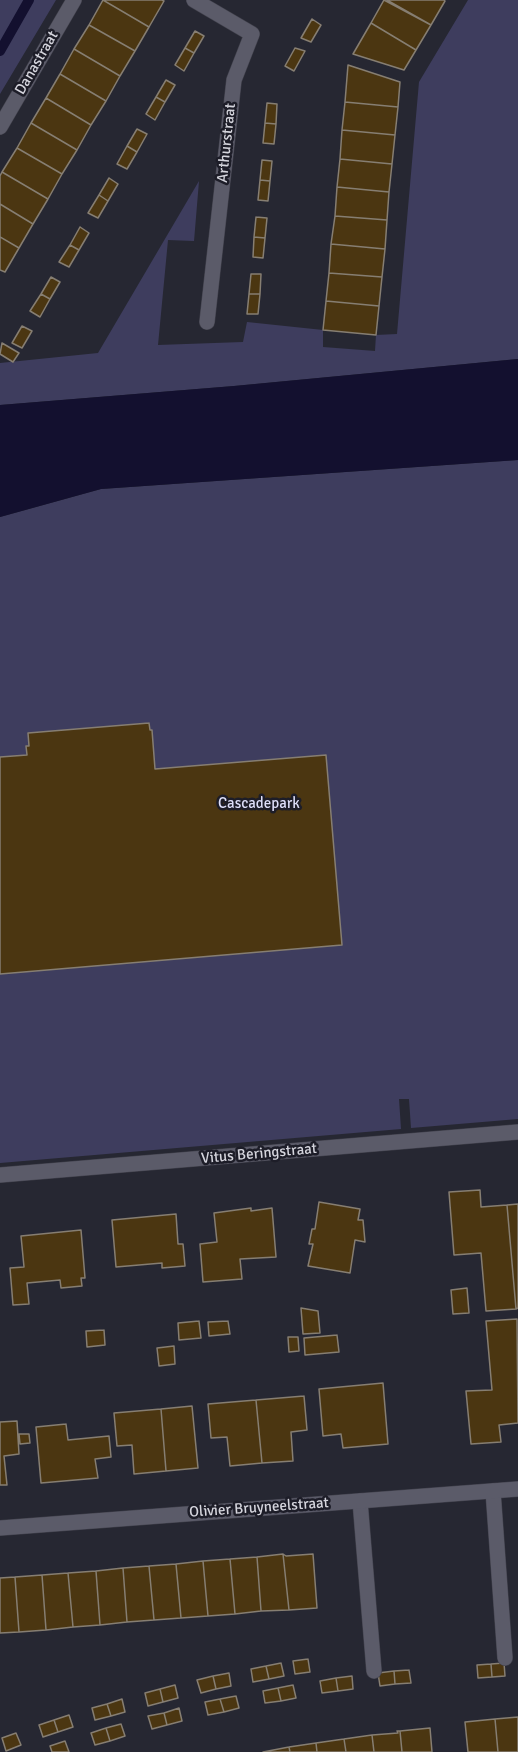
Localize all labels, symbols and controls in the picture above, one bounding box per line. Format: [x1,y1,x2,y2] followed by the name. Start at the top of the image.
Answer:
[12,28,62,98] street label: Danastraat
[214,102,240,184] street label: Arthurstraat
[218,795,300,813] park label: Cascadepark
[200,1140,318,1168] street label: Vitus Beringstraat
[189,1494,329,1522] street label: Olivier Bruyneelstraat

